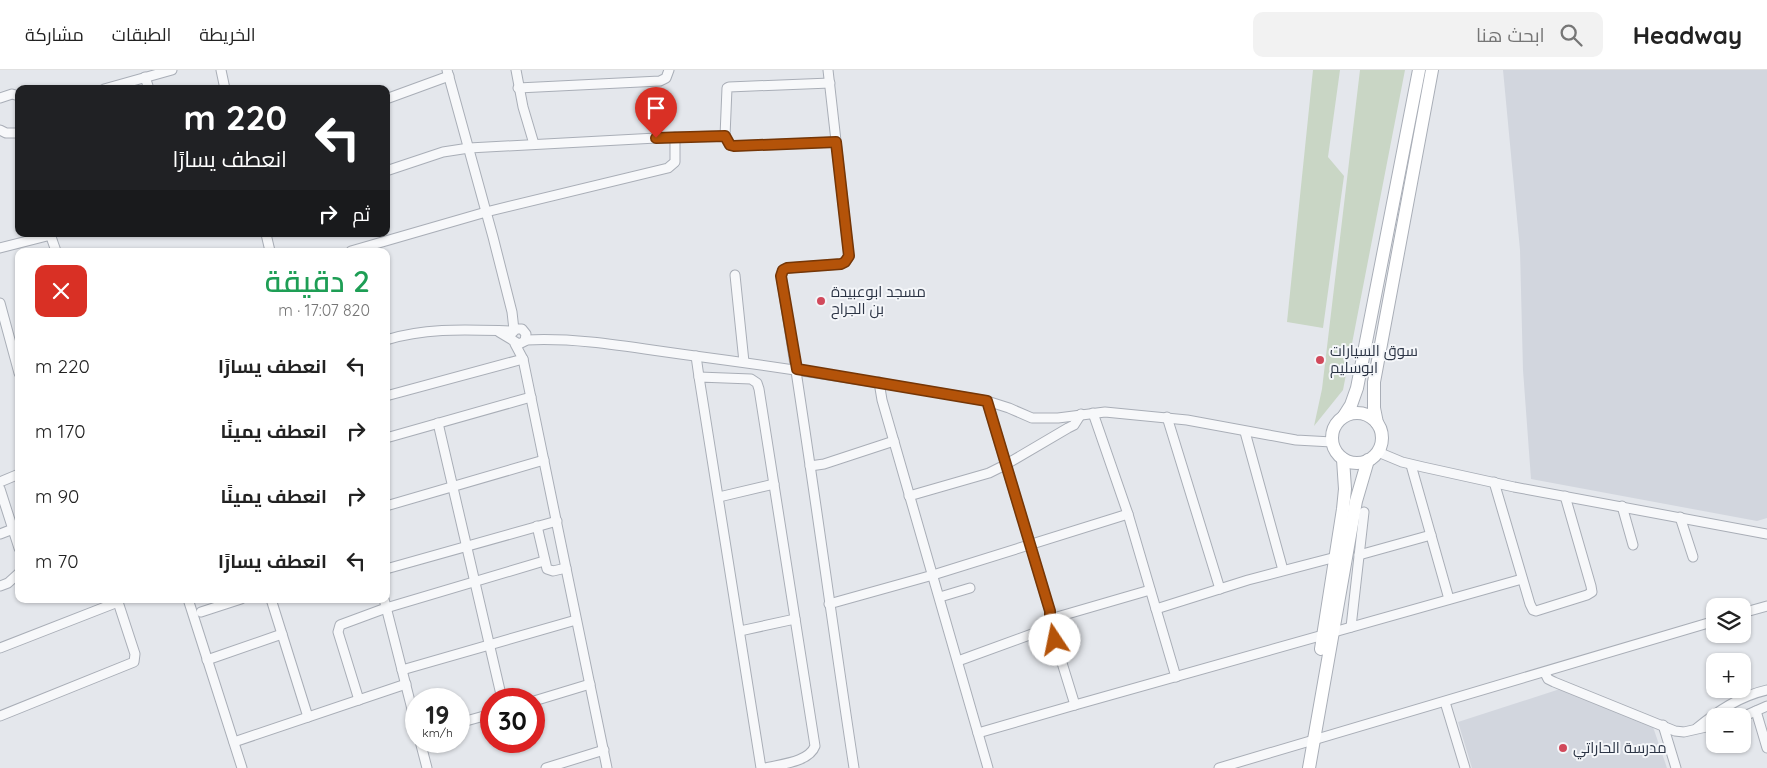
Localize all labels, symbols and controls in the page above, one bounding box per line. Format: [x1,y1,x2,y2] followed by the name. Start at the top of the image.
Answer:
[1253,12,1603,57] search box
[1633,20,1742,50] text: Headway
[1557,21,1585,49] icon: search
[25,23,84,46] text: مشاركة
[112,23,171,46] text: الطبقات
[199,23,256,46] text: الخريطة
[1476,23,1545,47] text: ابحث هنا
[635,87,677,138] pin
[642,94,670,122] icon: arrive
[184,95,287,139] text: 220 m
[305,105,370,170] icon: left
[173,145,287,173] text: انعطف يسارًا
[314,200,342,228] icon: right
[352,202,370,226] text: ثم
[265,262,370,300] text: 2 دقيقة
[35,265,87,317] button: close
[831,282,926,320] place label: مسجد ابوعبيدة بن الجراح
[815,295,827,307] marker: مسجد ابوعبيدة بن الجراح
[278,300,370,320] text: 820 m · 17:07
[1330,341,1418,378] place label: سوق السيارات ابوسليم
[342,352,370,380] icon: left
[35,354,90,378] text: 220 m
[218,354,327,378] text: انعطف يسارًا
[1314,354,1326,366] marker: سوق السيارات ابوسليم
[342,417,370,445] icon: right
[35,419,86,443] text: 170 m
[220,419,327,443] text: انعطف يمينًا
[342,482,370,510] icon: right
[35,484,79,508] text: 90 m
[220,484,327,508] text: انعطف يمينًا
[342,547,370,575] icon: left
[35,549,79,573] text: 70 m
[218,549,327,573] text: انعطف يسارًا
[1706,598,1751,753] map controls
[1706,598,1751,643] button: layers
[1028,613,1080,665] position arrow
[1706,653,1751,698] button: +
[480,688,545,753] speed limit sign: 30
[426,699,449,730] text: 19
[1706,708,1751,753] button: −
[422,725,453,740] text: km/h
[1573,738,1667,760] place label: مدرسة الحاراتي
[1557,742,1569,754] marker: مدرسة الحاراتي

